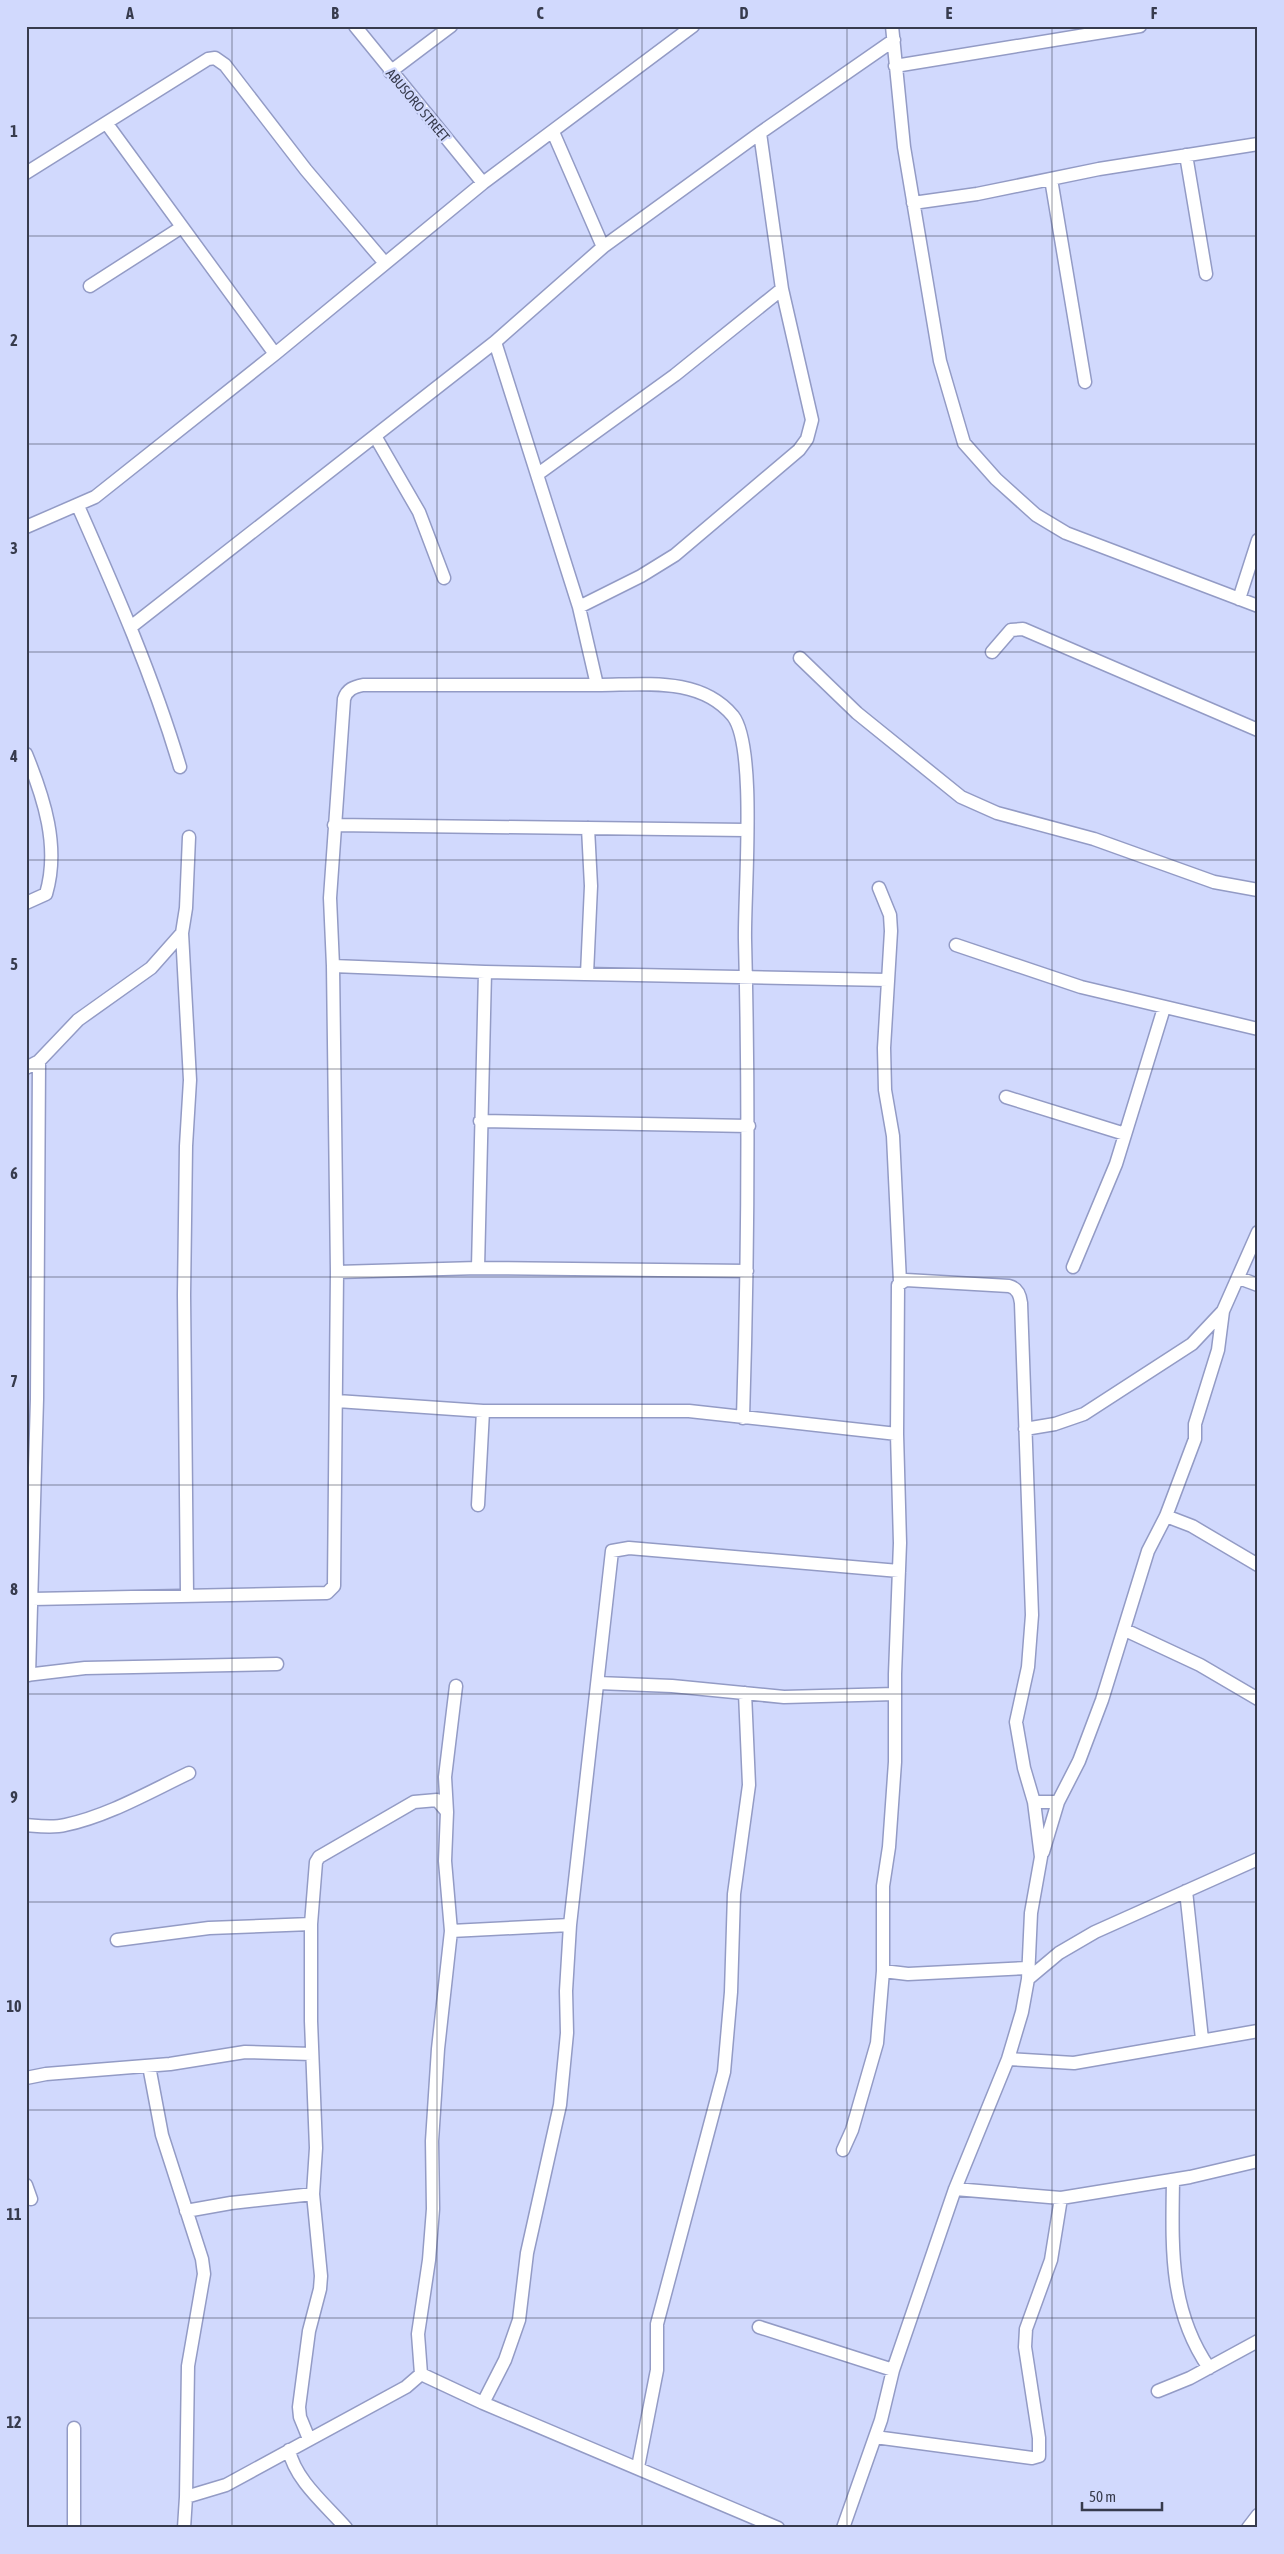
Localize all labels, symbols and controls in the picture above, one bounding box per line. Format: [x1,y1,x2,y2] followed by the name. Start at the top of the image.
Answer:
[125,4,134,22] text: A
[331,4,339,22] text: B
[536,4,544,22] text: C
[740,4,749,22] text: D
[946,4,953,22] text: E
[1151,4,1158,22] text: F
[383,65,453,145] street label: ABUSORO STREET
[10,122,18,140] text: 1
[10,331,18,349] text: 2
[10,539,18,557] text: 3
[9,747,18,765] text: 4
[10,955,18,973] text: 5
[10,1164,18,1182] text: 6
[10,1372,18,1390] text: 7
[10,1580,18,1598] text: 8
[10,1788,18,1806] text: 9
[6,1997,22,2015] text: 10
[6,2205,22,2223] text: 11
[6,2413,22,2431] text: 12
[1082,2479,1162,2511] scale bar
[1089,2488,1116,2505] text: 50 m

